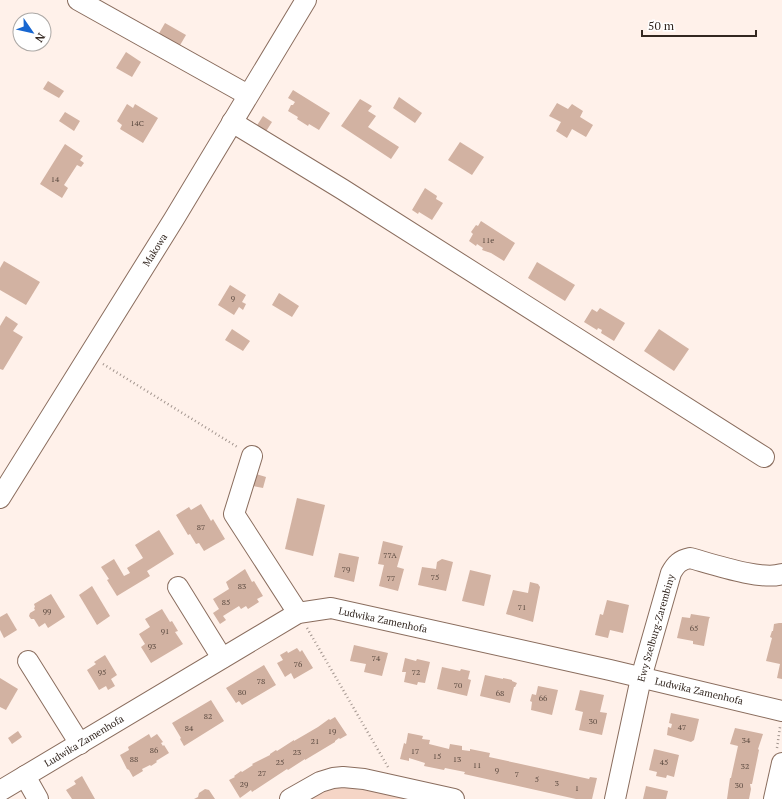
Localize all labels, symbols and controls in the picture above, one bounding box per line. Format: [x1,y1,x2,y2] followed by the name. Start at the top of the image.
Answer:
[12,12,52,52] north arrow
[642,12,756,38] scale bar
[648,18,675,33] text: 50 m
[32,30,48,46] text: N
[130,118,144,128] house number: 14C
[51,174,60,184] house number: 14
[140,231,170,269] street label: Makowa
[482,235,494,245] house number: 11e
[231,293,235,303] house number: 9
[197,522,205,532] house number: 87
[383,550,397,560] house number: 77A
[342,564,350,574] house number: 79
[431,572,439,582] house number: 75
[634,572,678,683] street label: Ewy Szelburg-Zarembiny
[387,573,395,583] house number: 77
[238,581,246,591] house number: 83
[222,597,230,607] house number: 85
[518,602,526,612] house number: 71
[337,604,429,636] street label: Ludwika Zamenhofa
[43,606,51,616] house number: 99
[690,623,698,633] house number: 65
[161,626,169,636] house number: 91
[148,641,156,651] house number: 93
[372,653,381,663] house number: 74
[294,659,303,669] house number: 76
[98,667,106,677] house number: 95
[412,667,420,677] house number: 72
[654,675,744,707] street label: Ludwika Zamenhofa
[257,676,265,686] house number: 78
[454,680,462,690] house number: 70
[238,687,246,697] house number: 80
[496,688,504,698] house number: 68
[539,693,548,703] house number: 66
[204,711,212,721] house number: 82
[42,712,126,770] street label: Ludwika Zamenhofa
[589,716,597,726] house number: 30
[678,722,686,732] house number: 47
[185,723,194,733] house number: 84
[328,726,336,736] house number: 19
[742,735,751,745] house number: 34
[311,736,319,746] house number: 21
[150,745,159,755] house number: 86
[411,746,419,756] house number: 17
[293,747,301,757] house number: 23
[433,751,441,761] house number: 15
[130,754,138,764] house number: 88
[453,754,461,764] house number: 13
[276,757,284,767] house number: 25
[660,757,668,767] house number: 45
[473,760,481,770] house number: 11
[741,761,749,771] house number: 32
[495,765,499,775] house number: 9
[258,768,266,778] house number: 27
[515,769,519,779] house number: 7
[535,774,539,784] house number: 5
[555,778,559,788] house number: 3
[240,779,248,789] house number: 29
[735,780,743,790] house number: 30
[575,783,579,793] house number: 1

